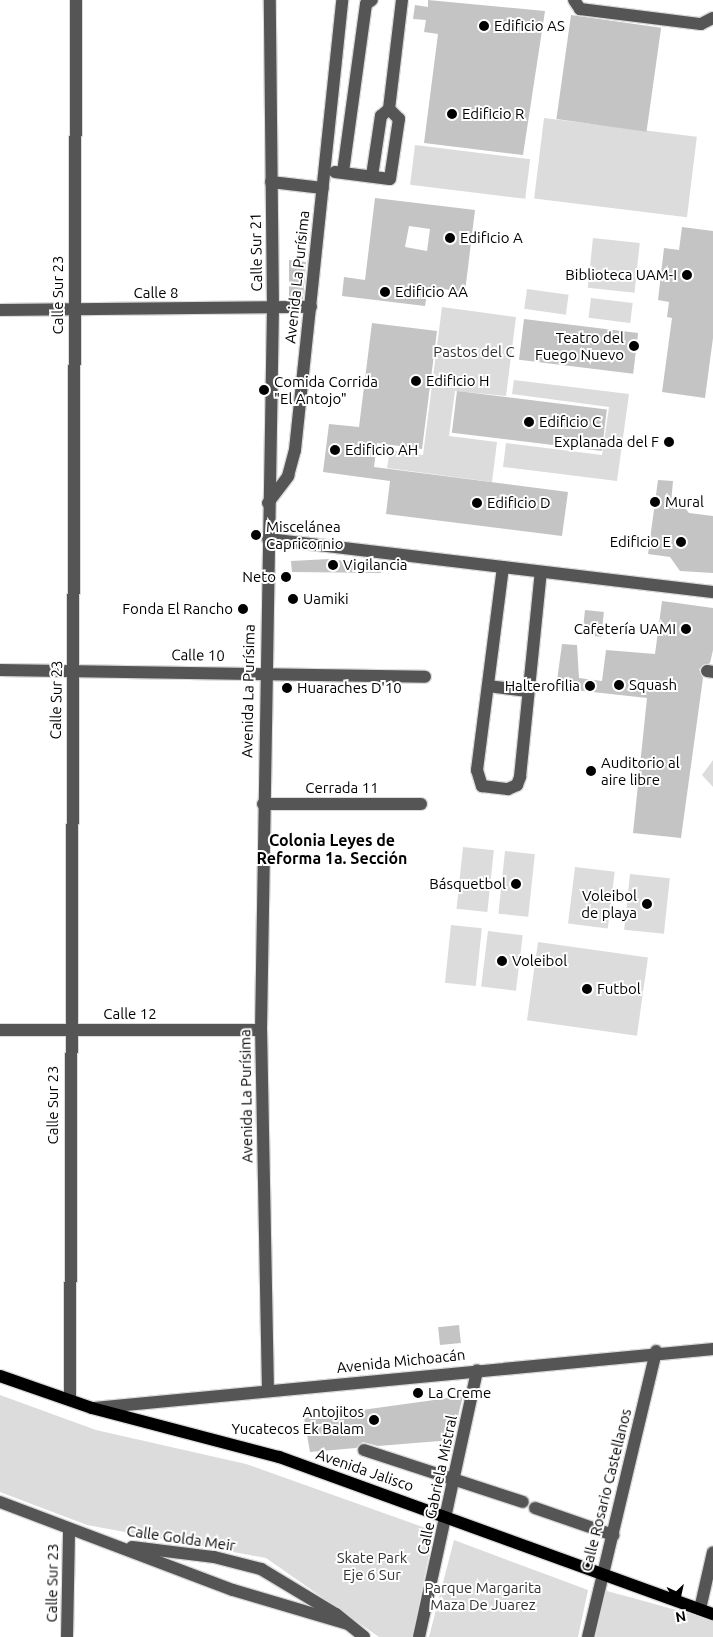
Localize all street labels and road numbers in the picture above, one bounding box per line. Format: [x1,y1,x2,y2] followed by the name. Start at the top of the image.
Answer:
[281,210,313,344] street label: Avenida La Purísima
[246,212,266,292] street label: Calle Sur 21
[49,256,67,334] street label: Calle Sur 23
[134,284,178,302] street label: Calle 8
[238,624,258,758] street label: Avenida La Purísima
[171,646,225,664] street label: Calle 10
[46,660,66,740] street label: Calle Sur 23
[305,779,379,797] street label: Cerrada 11
[103,1005,157,1023] street label: Calle 12
[236,1029,256,1163] street label: Avenida La Purísima
[44,1066,62,1144] street label: Calle Sur 23
[336,1345,466,1377] street label: Avenida Michoacán
[577,1407,635,1573] street label: Calle Rosario Castellanos
[413,1414,461,1556] street label: Calle Gabriela Mistral
[314,1445,416,1495] street label: Avenida Jalisco
[125,1521,237,1555] street label: Calle Golda Meir
[42,1543,62,1623] street label: Calle Sur 23

